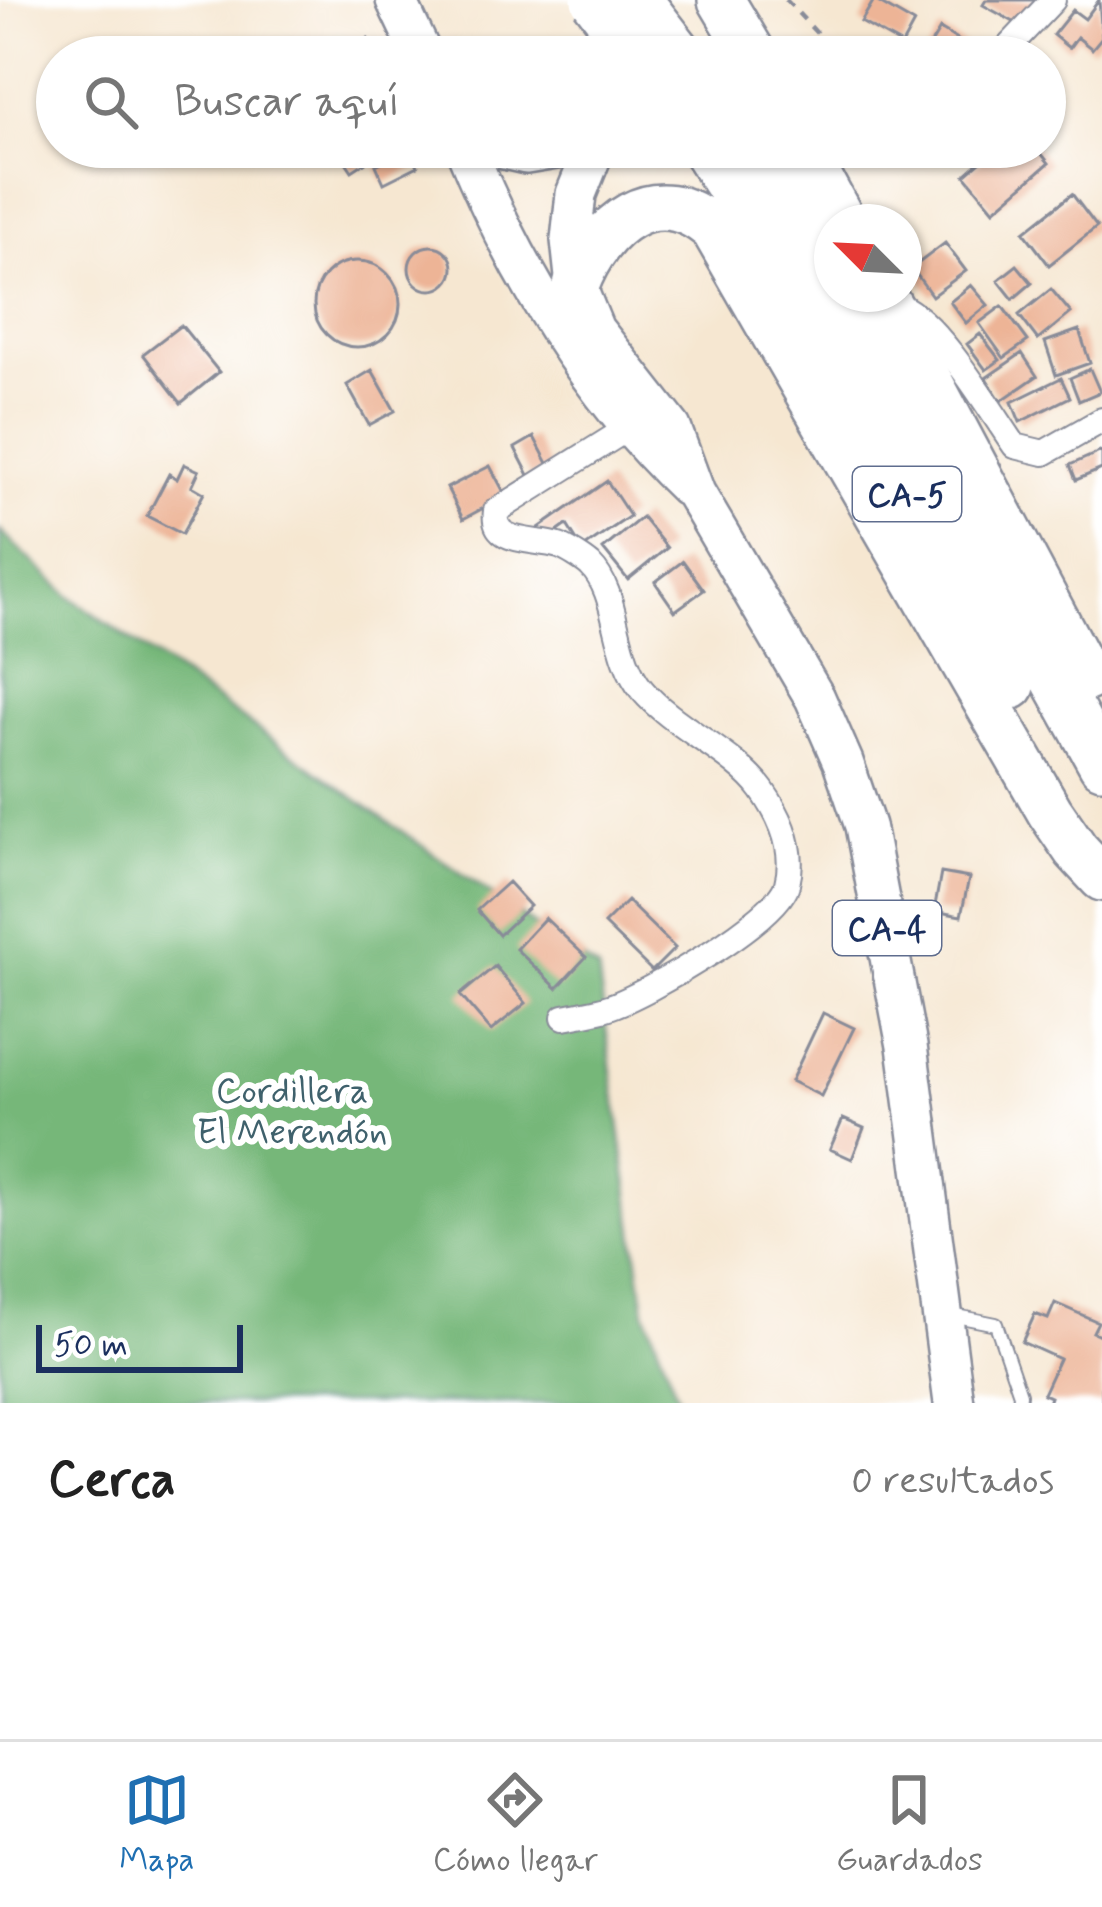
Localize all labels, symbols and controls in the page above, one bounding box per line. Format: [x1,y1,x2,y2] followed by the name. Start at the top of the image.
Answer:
[36,36,1066,168] search box
[78,69,144,135] icon: search
[174,73,400,132] text: Buscar aquí
[814,204,922,312] north arrow
[853,467,961,521] road number: CA-5
[833,901,941,955] road number: CA-4
[197,1069,387,1157] park label: Cordillera El Merendón
[36,1319,243,1372] scale bar
[54,1324,128,1368] text: 50 m
[48,1448,176,1514] text: Cerca
[851,1456,1054,1507] text: 0 resultados
[119,1767,194,1883] tab: Mapa
[433,1767,598,1883] tab: Cómo llegar
[836,1767,983,1883] tab: Guardados

